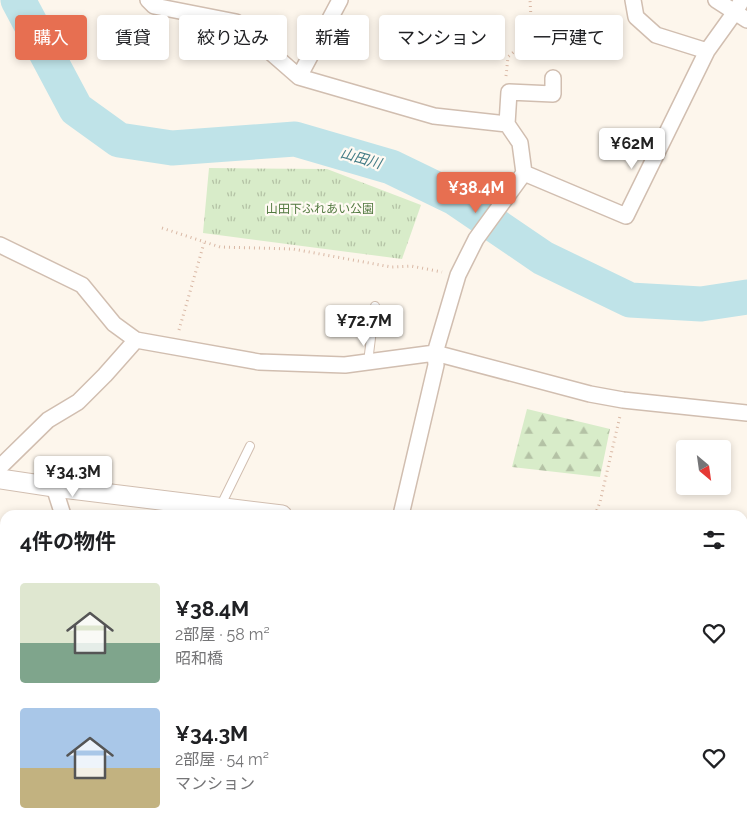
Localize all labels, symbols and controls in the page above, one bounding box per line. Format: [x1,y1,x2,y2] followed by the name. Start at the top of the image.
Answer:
[15,15,87,60] chip: 購入
[97,15,169,60] chip: 賃貸
[179,15,287,60] chip: 絞り込み
[297,15,369,60] chip: 新着
[379,15,505,60] chip: マンション
[515,15,623,60] chip: 一戸建て
[602,128,662,170] pin: ¥62M
[610,134,654,153] text: ¥62M
[339,145,385,172] water label: 山田川
[435,172,517,214] pin: ¥38.4M
[448,178,504,197] text: ¥38.4M
[266,202,374,216] park label: 山田下ふれあい公園
[323,304,405,347] pin: ¥72.7M
[336,311,392,330] text: ¥72.7M
[676,440,731,495] north arrow
[676,440,731,495] map controls
[32,456,114,498] pin: ¥34.3M
[45,462,101,481] text: ¥34.3M
[700,526,728,554] icon: filters
[20,529,116,554] text: 4件の物件
[175,596,249,621] text: ¥38.4M
[60,603,120,663] icon: home
[700,619,728,647] icon: heart
[175,625,270,644] text: 2部屋 · 58 m²
[175,649,223,668] text: 昭和橋
[175,721,248,746] text: ¥34.3M
[60,728,120,788] icon: home
[700,744,728,772] icon: heart
[175,750,269,769] text: 2部屋 · 54 m²
[175,774,255,793] text: マンション

